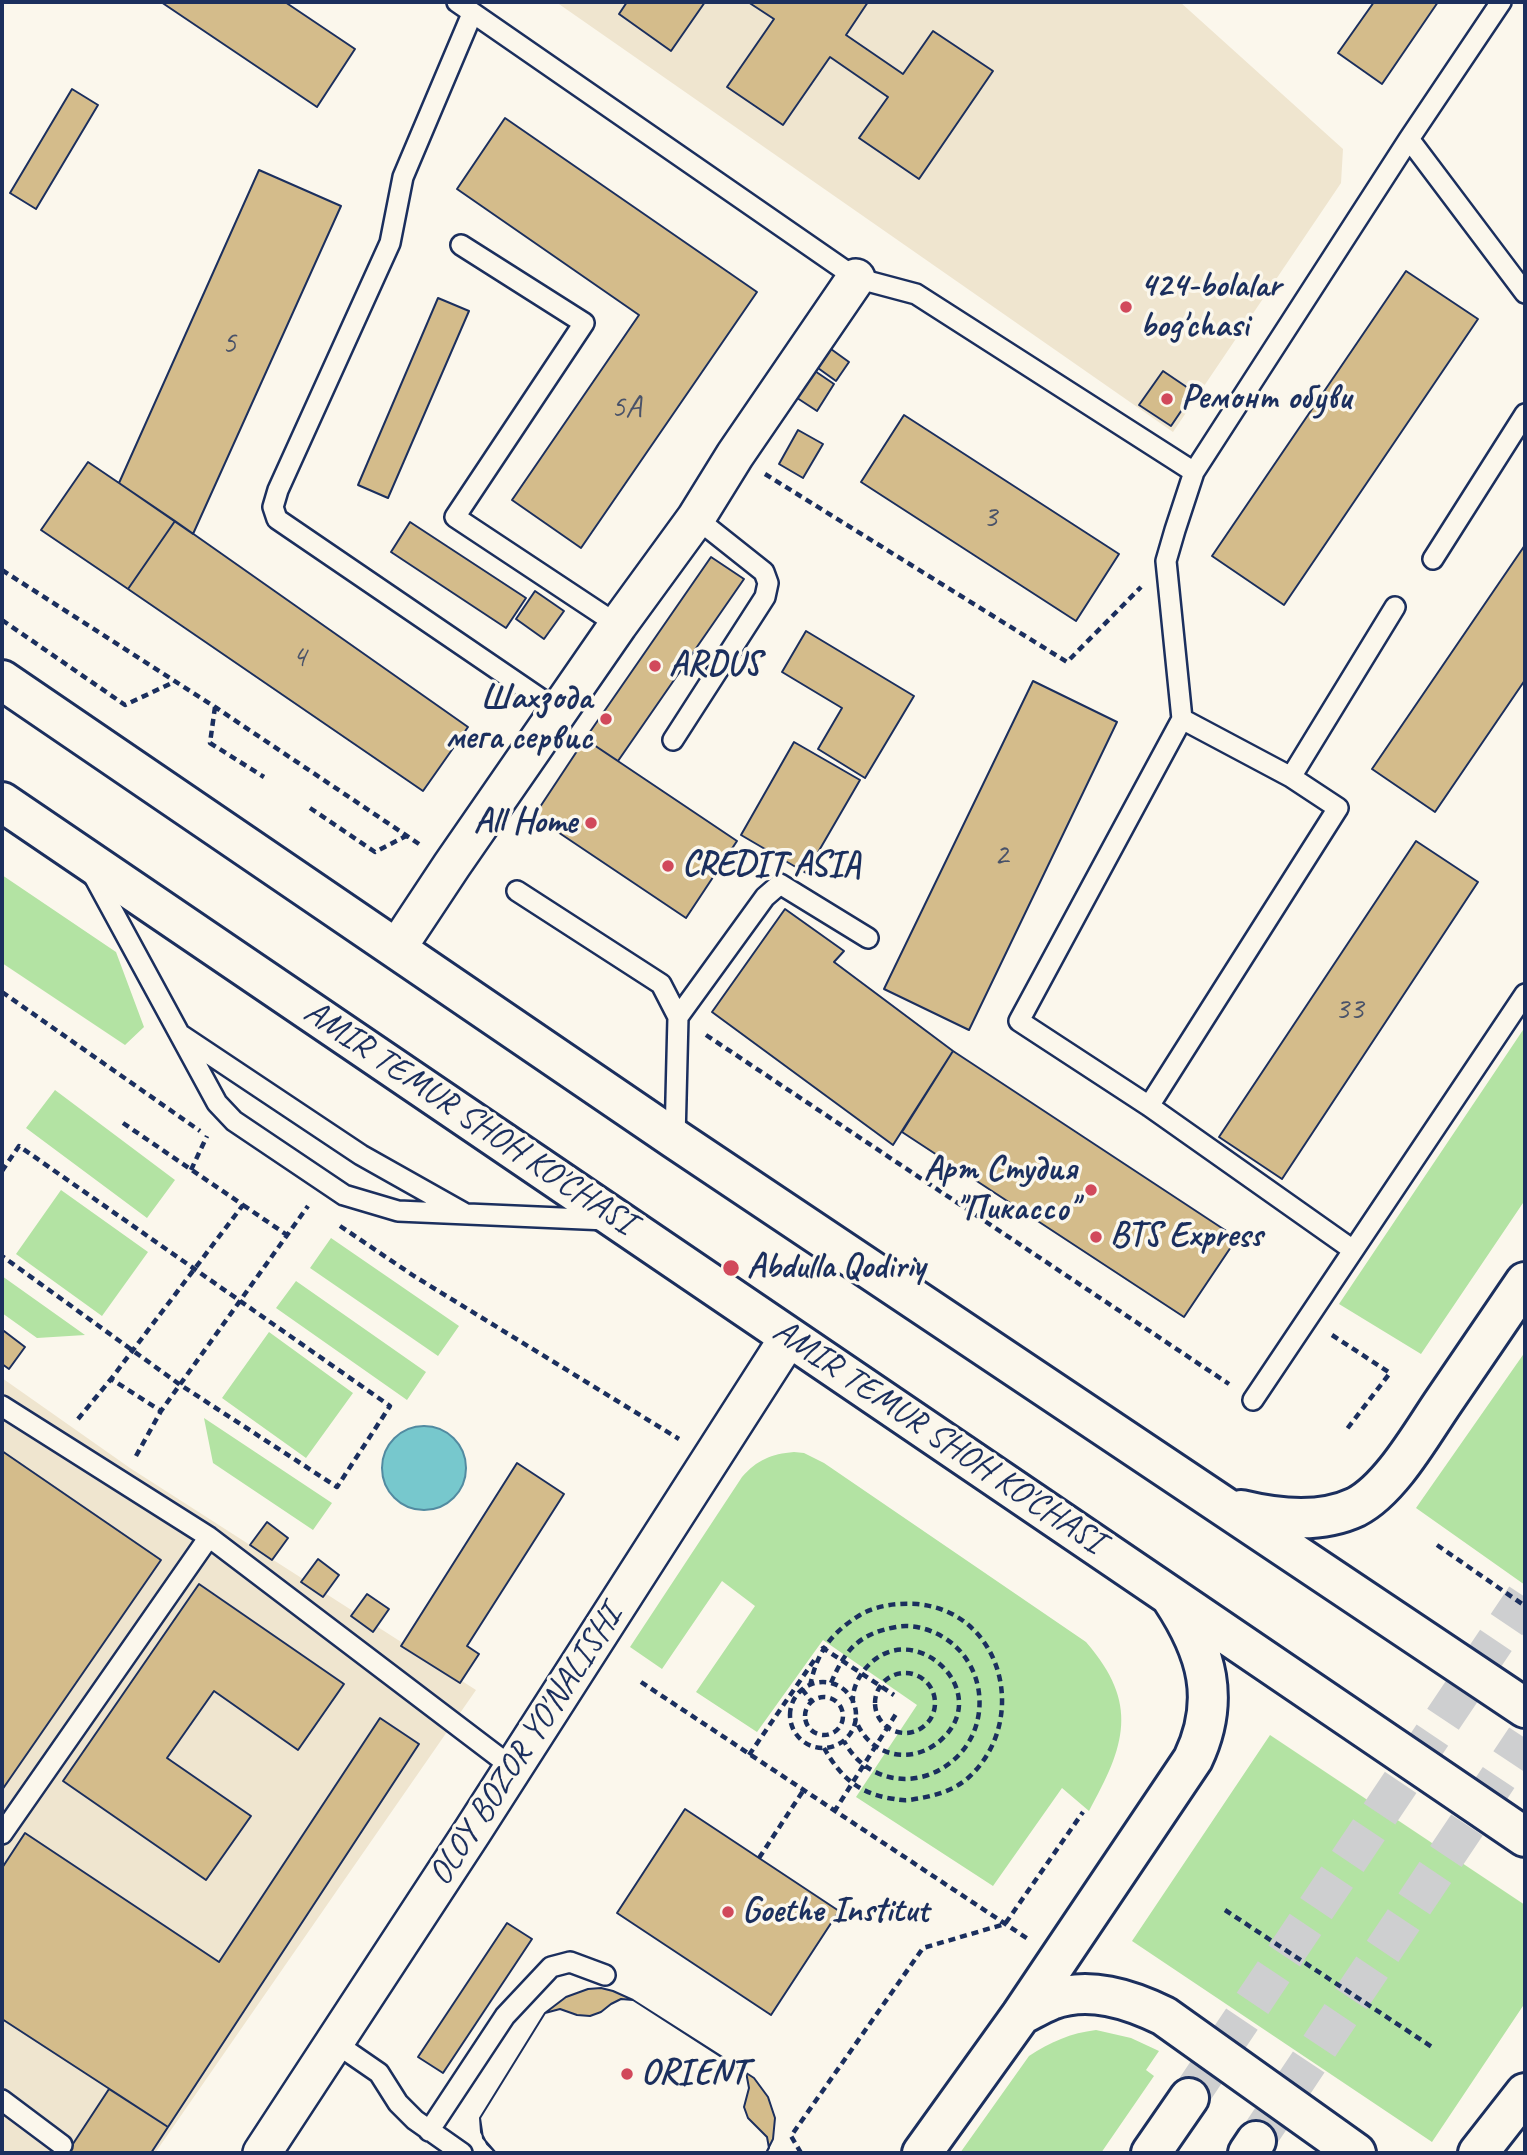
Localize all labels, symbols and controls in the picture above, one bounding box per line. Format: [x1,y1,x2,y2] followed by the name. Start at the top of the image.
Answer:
[1140,266,1281,348] place label: 424-bolalar bog'chasi
[1118,299,1134,315] marker: 424-bolalar bog'chasi
[222,325,236,363] house number: 5
[1181,378,1351,420] place label: Ремонт обуви
[611,389,641,427] house number: 5A
[1159,391,1175,407] marker: Ремонт обуви
[983,499,997,537] house number: 3
[292,639,306,677] house number: 4
[669,645,761,687] place label: ARDUS
[647,658,663,674] marker: ARDUS
[445,678,592,760] place label: Шахзода мега сервис
[598,711,614,727] marker: Шахзода мега сервис
[474,802,577,844] place label: All Home
[583,815,599,831] marker: All Home
[994,837,1008,875] house number: 2
[682,845,860,887] place label: CREDIT ASIA
[660,858,676,874] marker: CREDIT ASIA
[296,991,642,1245] street label: AMIR TEMUR SHOH KO'CHASI
[1335,991,1363,1029] house number: 33
[924,1149,1077,1231] place label: Арт Студия "Пикассо"
[1083,1182,1099,1198] marker: Арт Студия "Пикассо"
[1110,1216,1262,1258] place label: BTS Express
[1088,1229,1104,1245] marker: BTS Express
[747,1247,925,1289] place label: Abdulla Qodiriy
[721,1258,741,1278] marker: Abdulla Qodiriy
[765,1310,1111,1564] street label: AMIR TEMUR SHOH KO'CHASI
[420,1598,632,1894] street label: OLOY BOZOR YO'NALISHI
[742,1891,928,1933] place label: Goethe Institut
[720,1904,736,1920] marker: Goethe Institut
[641,2053,747,2095] place label: ORIENT
[619,2066,635,2082] marker: ORIENT

